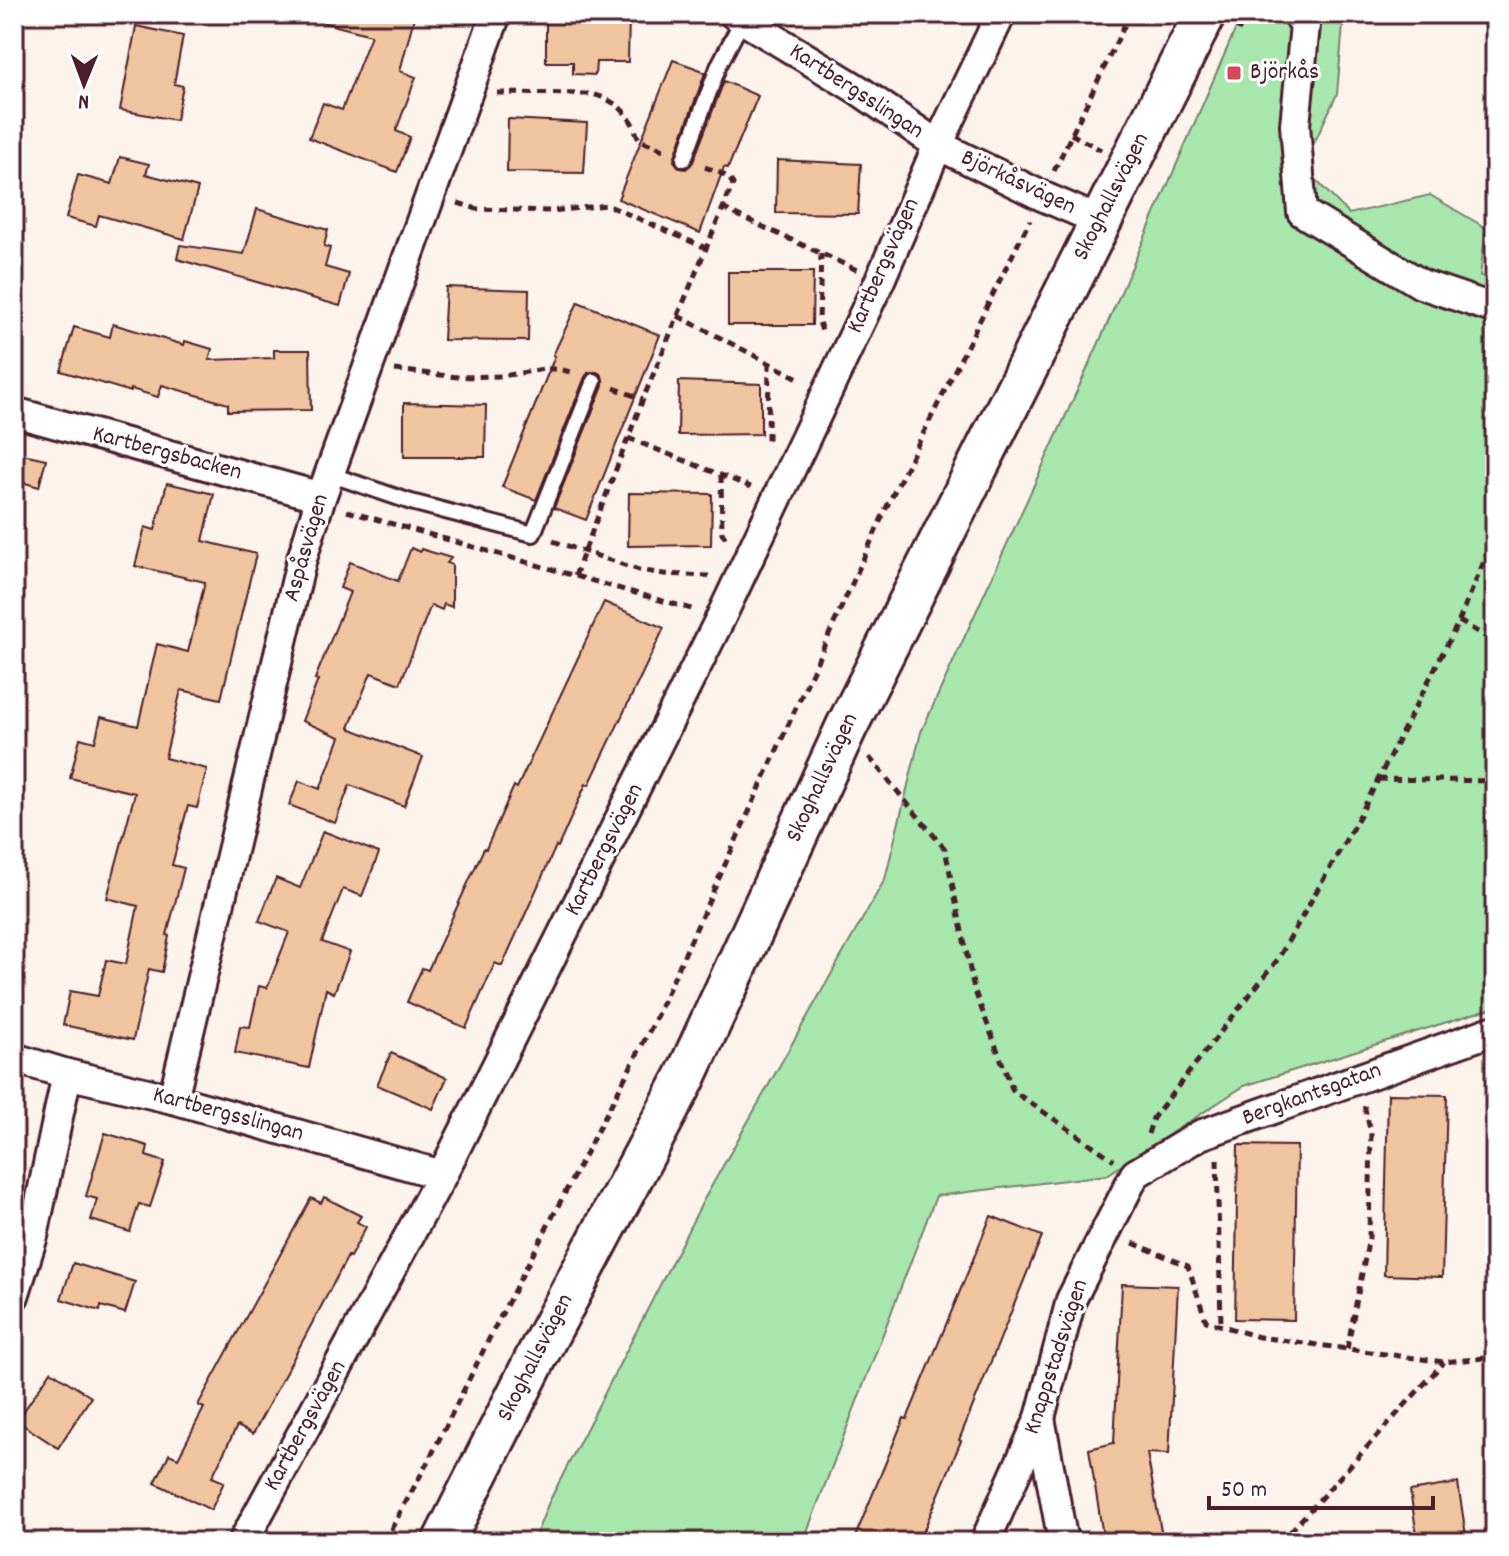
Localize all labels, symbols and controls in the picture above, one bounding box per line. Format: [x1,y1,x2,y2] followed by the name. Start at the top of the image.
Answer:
[782,36,930,148] street label: Kartbergsslingan
[44,44,124,124] north arrow
[1250,56,1319,90] place label: Björkås
[1225,64,1243,82] marker: Björkås
[78,85,89,116] text: N
[1065,127,1159,267] street label: Skoghallsvägen
[955,142,1081,224] street label: Björkåsvägen
[839,193,929,339] street label: Kartbergsvägen
[89,418,245,490] street label: Kartbergsbacken
[275,490,339,606] street label: Aspåsvägen
[778,708,868,848] street label: Skoghallsvägen
[557,778,653,922] street label: Kartbergsvägen
[1238,1054,1386,1136] street label: Bergkantsgatan
[149,1079,307,1151] street label: Kartbergsslingan
[1016,1275,1098,1439] street label: Knappstadsvägen
[489,1288,583,1428] street label: Skoghallsvägen
[256,1354,356,1498] street label: Kartbergsvägen
[1209,1460,1433,1510] scale bar
[1221,1474,1267,1508] text: 50 m

